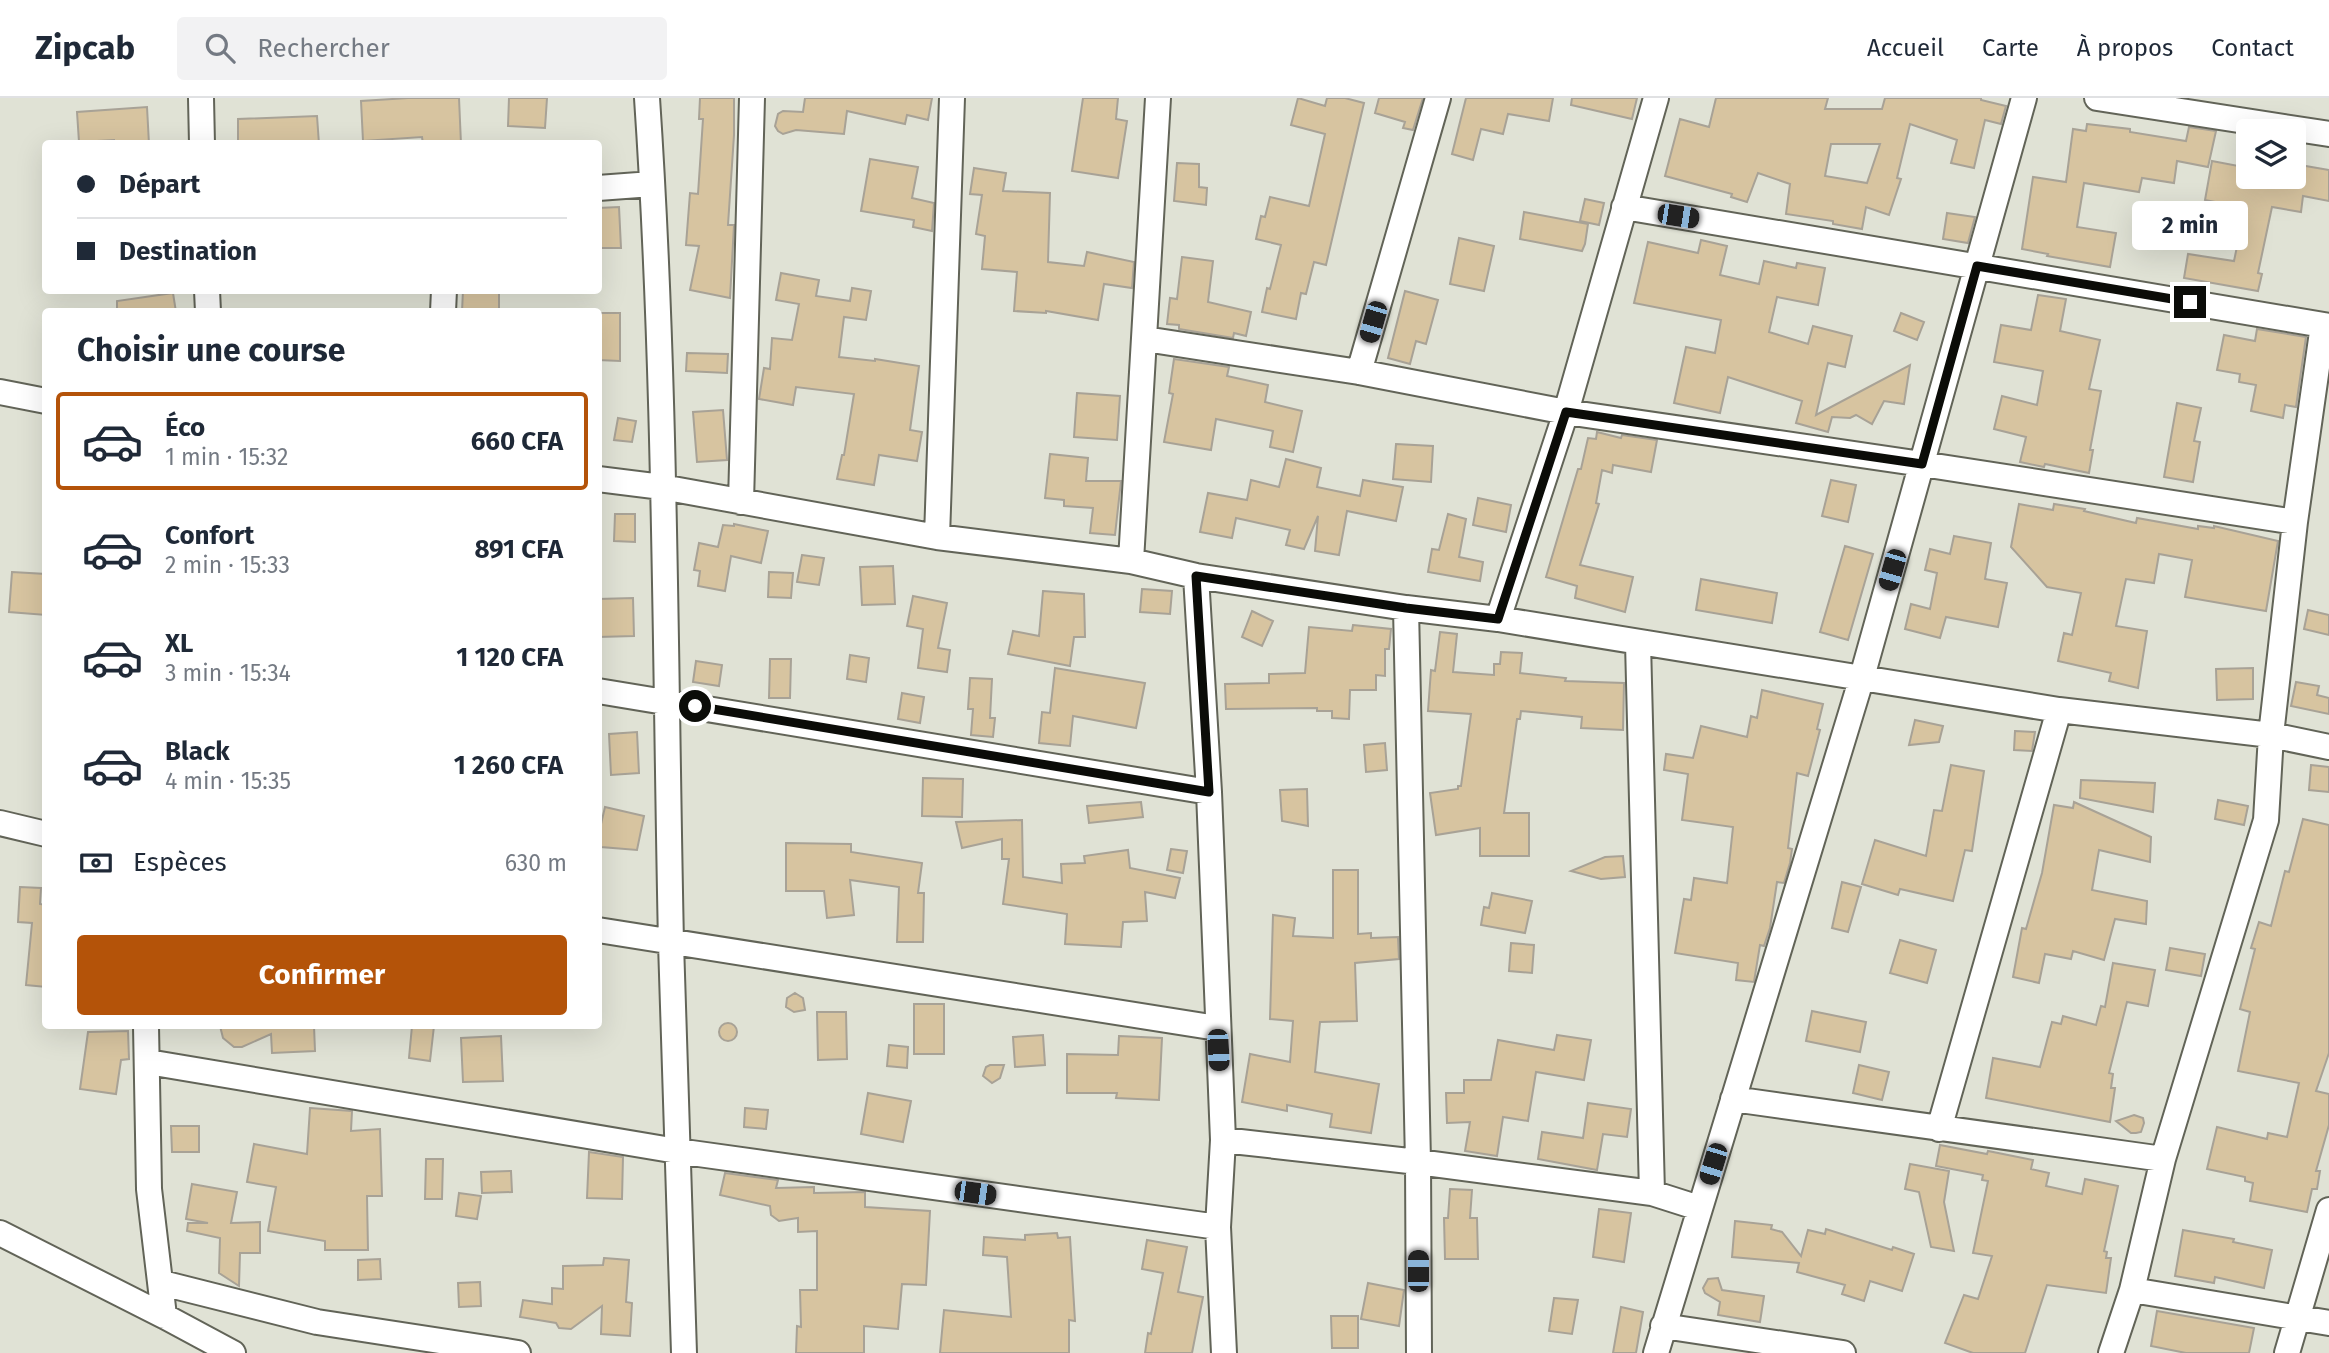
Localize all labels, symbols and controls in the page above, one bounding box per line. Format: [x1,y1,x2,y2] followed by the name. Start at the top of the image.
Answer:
[177,17,667,80] search box
[35,28,135,68] text: Zipcab
[201,29,239,67] icon: search
[257,33,390,64] text: Rechercher
[1867,34,1944,62] text: Accueil
[1982,34,2039,62] text: Carte
[2077,34,2173,62] text: À propos
[2211,34,2294,62] text: Contact
[2236,119,2306,189] map controls
[2236,119,2306,189] button: layers
[119,169,200,200] text: Départ
[2132,200,2248,250] callout: 2 min
[1656,202,1701,230] car
[2162,211,2218,239] text: 2 min
[119,236,257,267] text: Destination
[2174,286,2206,318] route end
[1358,299,1389,345] car
[77,331,345,369] text: Choisir une course
[81,410,144,473] icon: car
[165,412,205,443] text: Éco
[471,426,563,457] text: 660 CFA
[165,443,288,471] text: 1 min · 15:32
[81,518,144,581] icon: car
[165,520,254,551] text: Confort
[474,534,563,565] text: 891 CFA
[1877,547,1908,593] car
[165,551,290,579] text: 2 min · 15:33
[81,626,144,689] icon: car
[165,628,193,659] text: XL
[456,642,563,673] text: 1 120 CFA
[165,659,291,687] text: 3 min · 15:34
[679,690,711,722] route start
[81,734,144,797] icon: car
[165,736,230,767] text: Black
[454,750,563,781] text: 1 260 CFA
[165,767,291,795] text: 4 min · 15:35
[77,844,115,882] icon: cash
[133,847,227,878] text: Espèces
[505,849,567,877] text: 630 m
[77,935,567,1015] button: Confirmer
[1207,1028,1230,1072] car
[1697,1141,1730,1187] car
[953,1180,998,1206] car
[1408,1250,1429,1292] car

